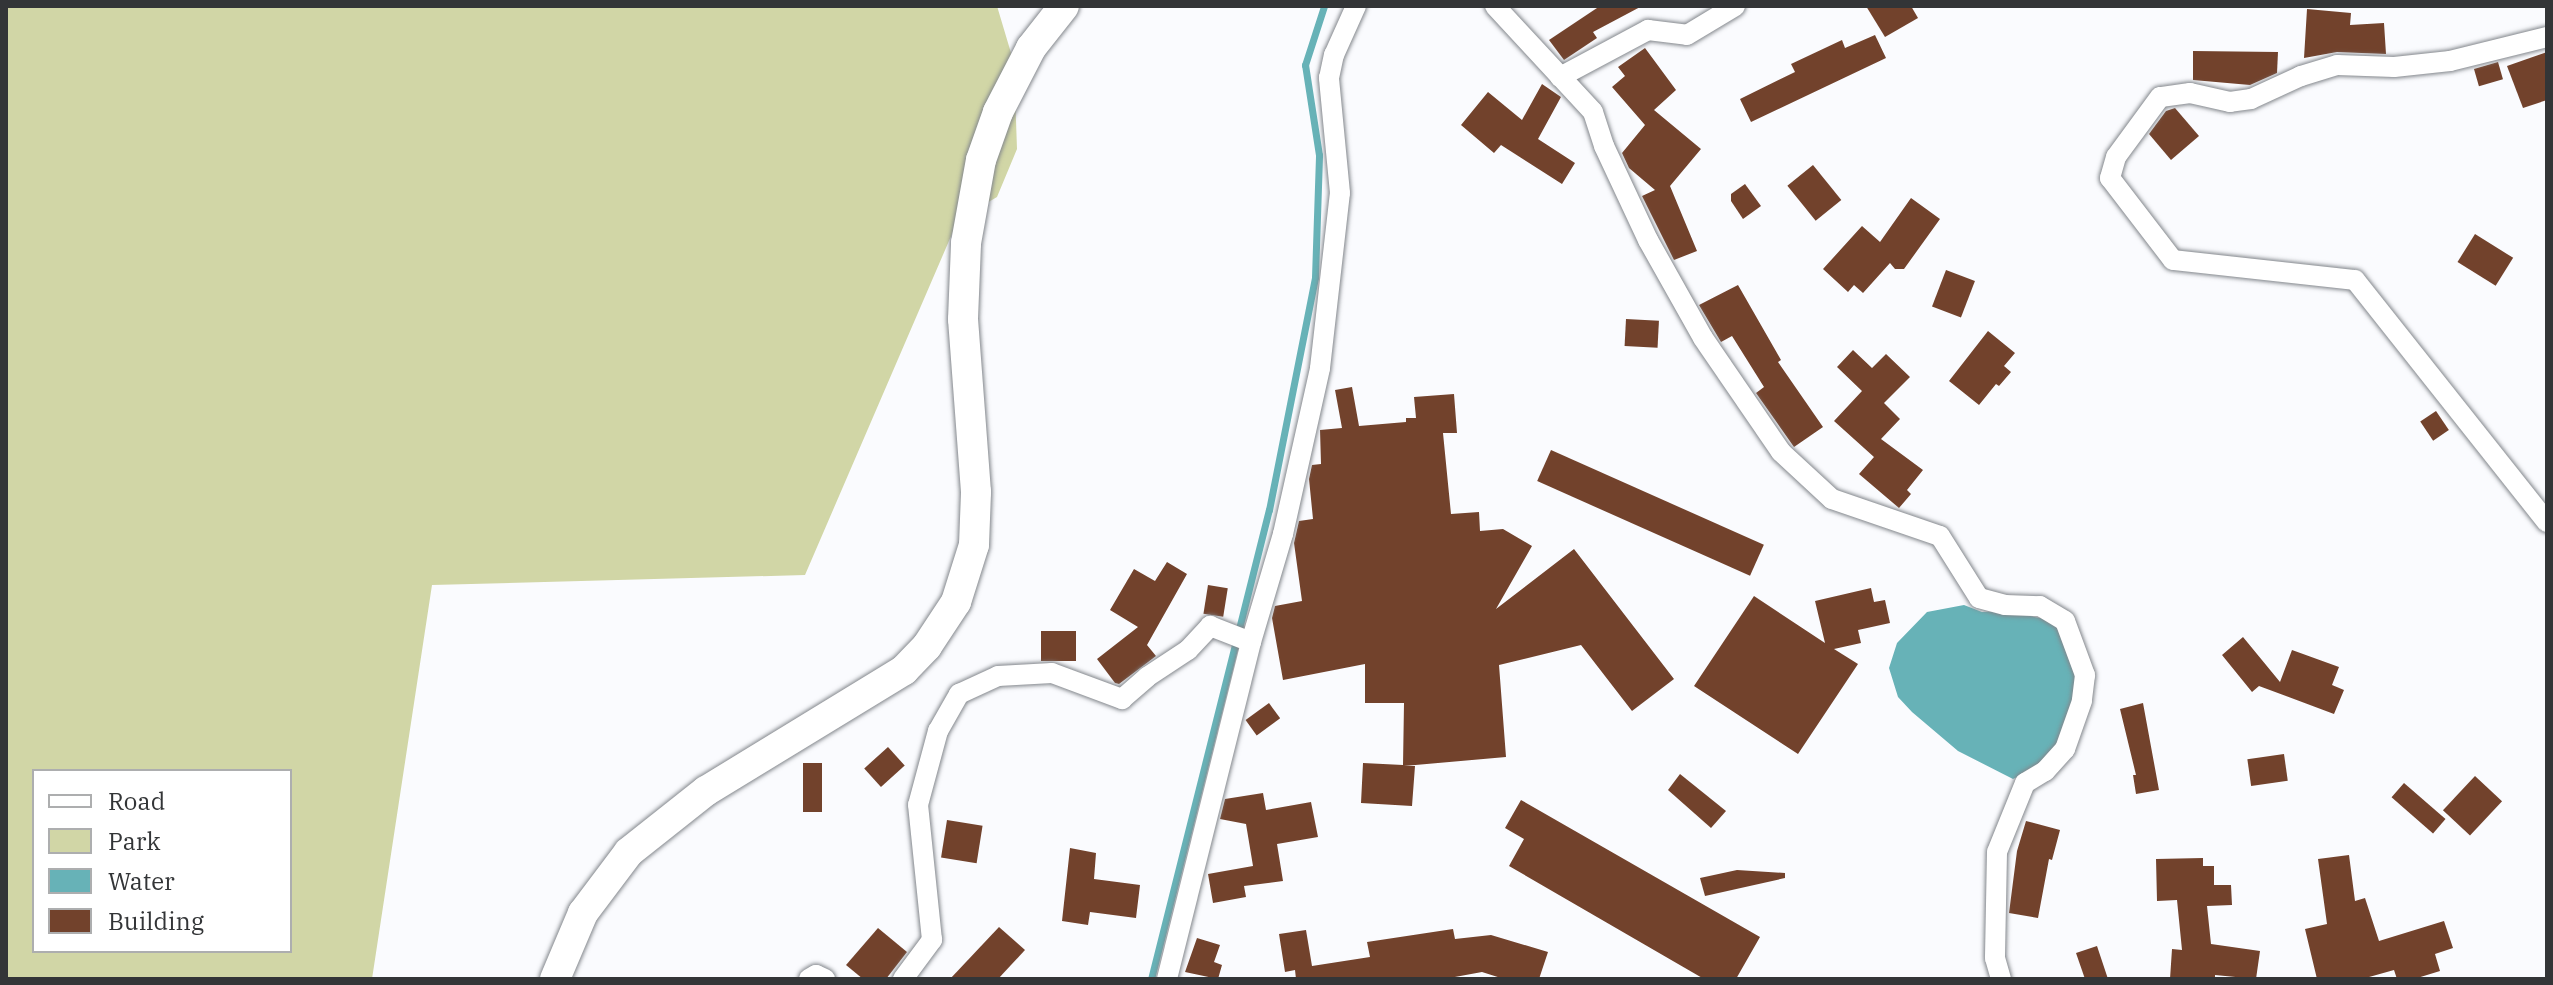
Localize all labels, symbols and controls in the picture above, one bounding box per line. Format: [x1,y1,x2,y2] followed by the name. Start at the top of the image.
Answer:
[32,769,292,953] legend
[108,785,165,817] text: Road
[108,825,160,857] text: Park
[108,865,175,897] text: Water
[108,905,204,937] text: Building

